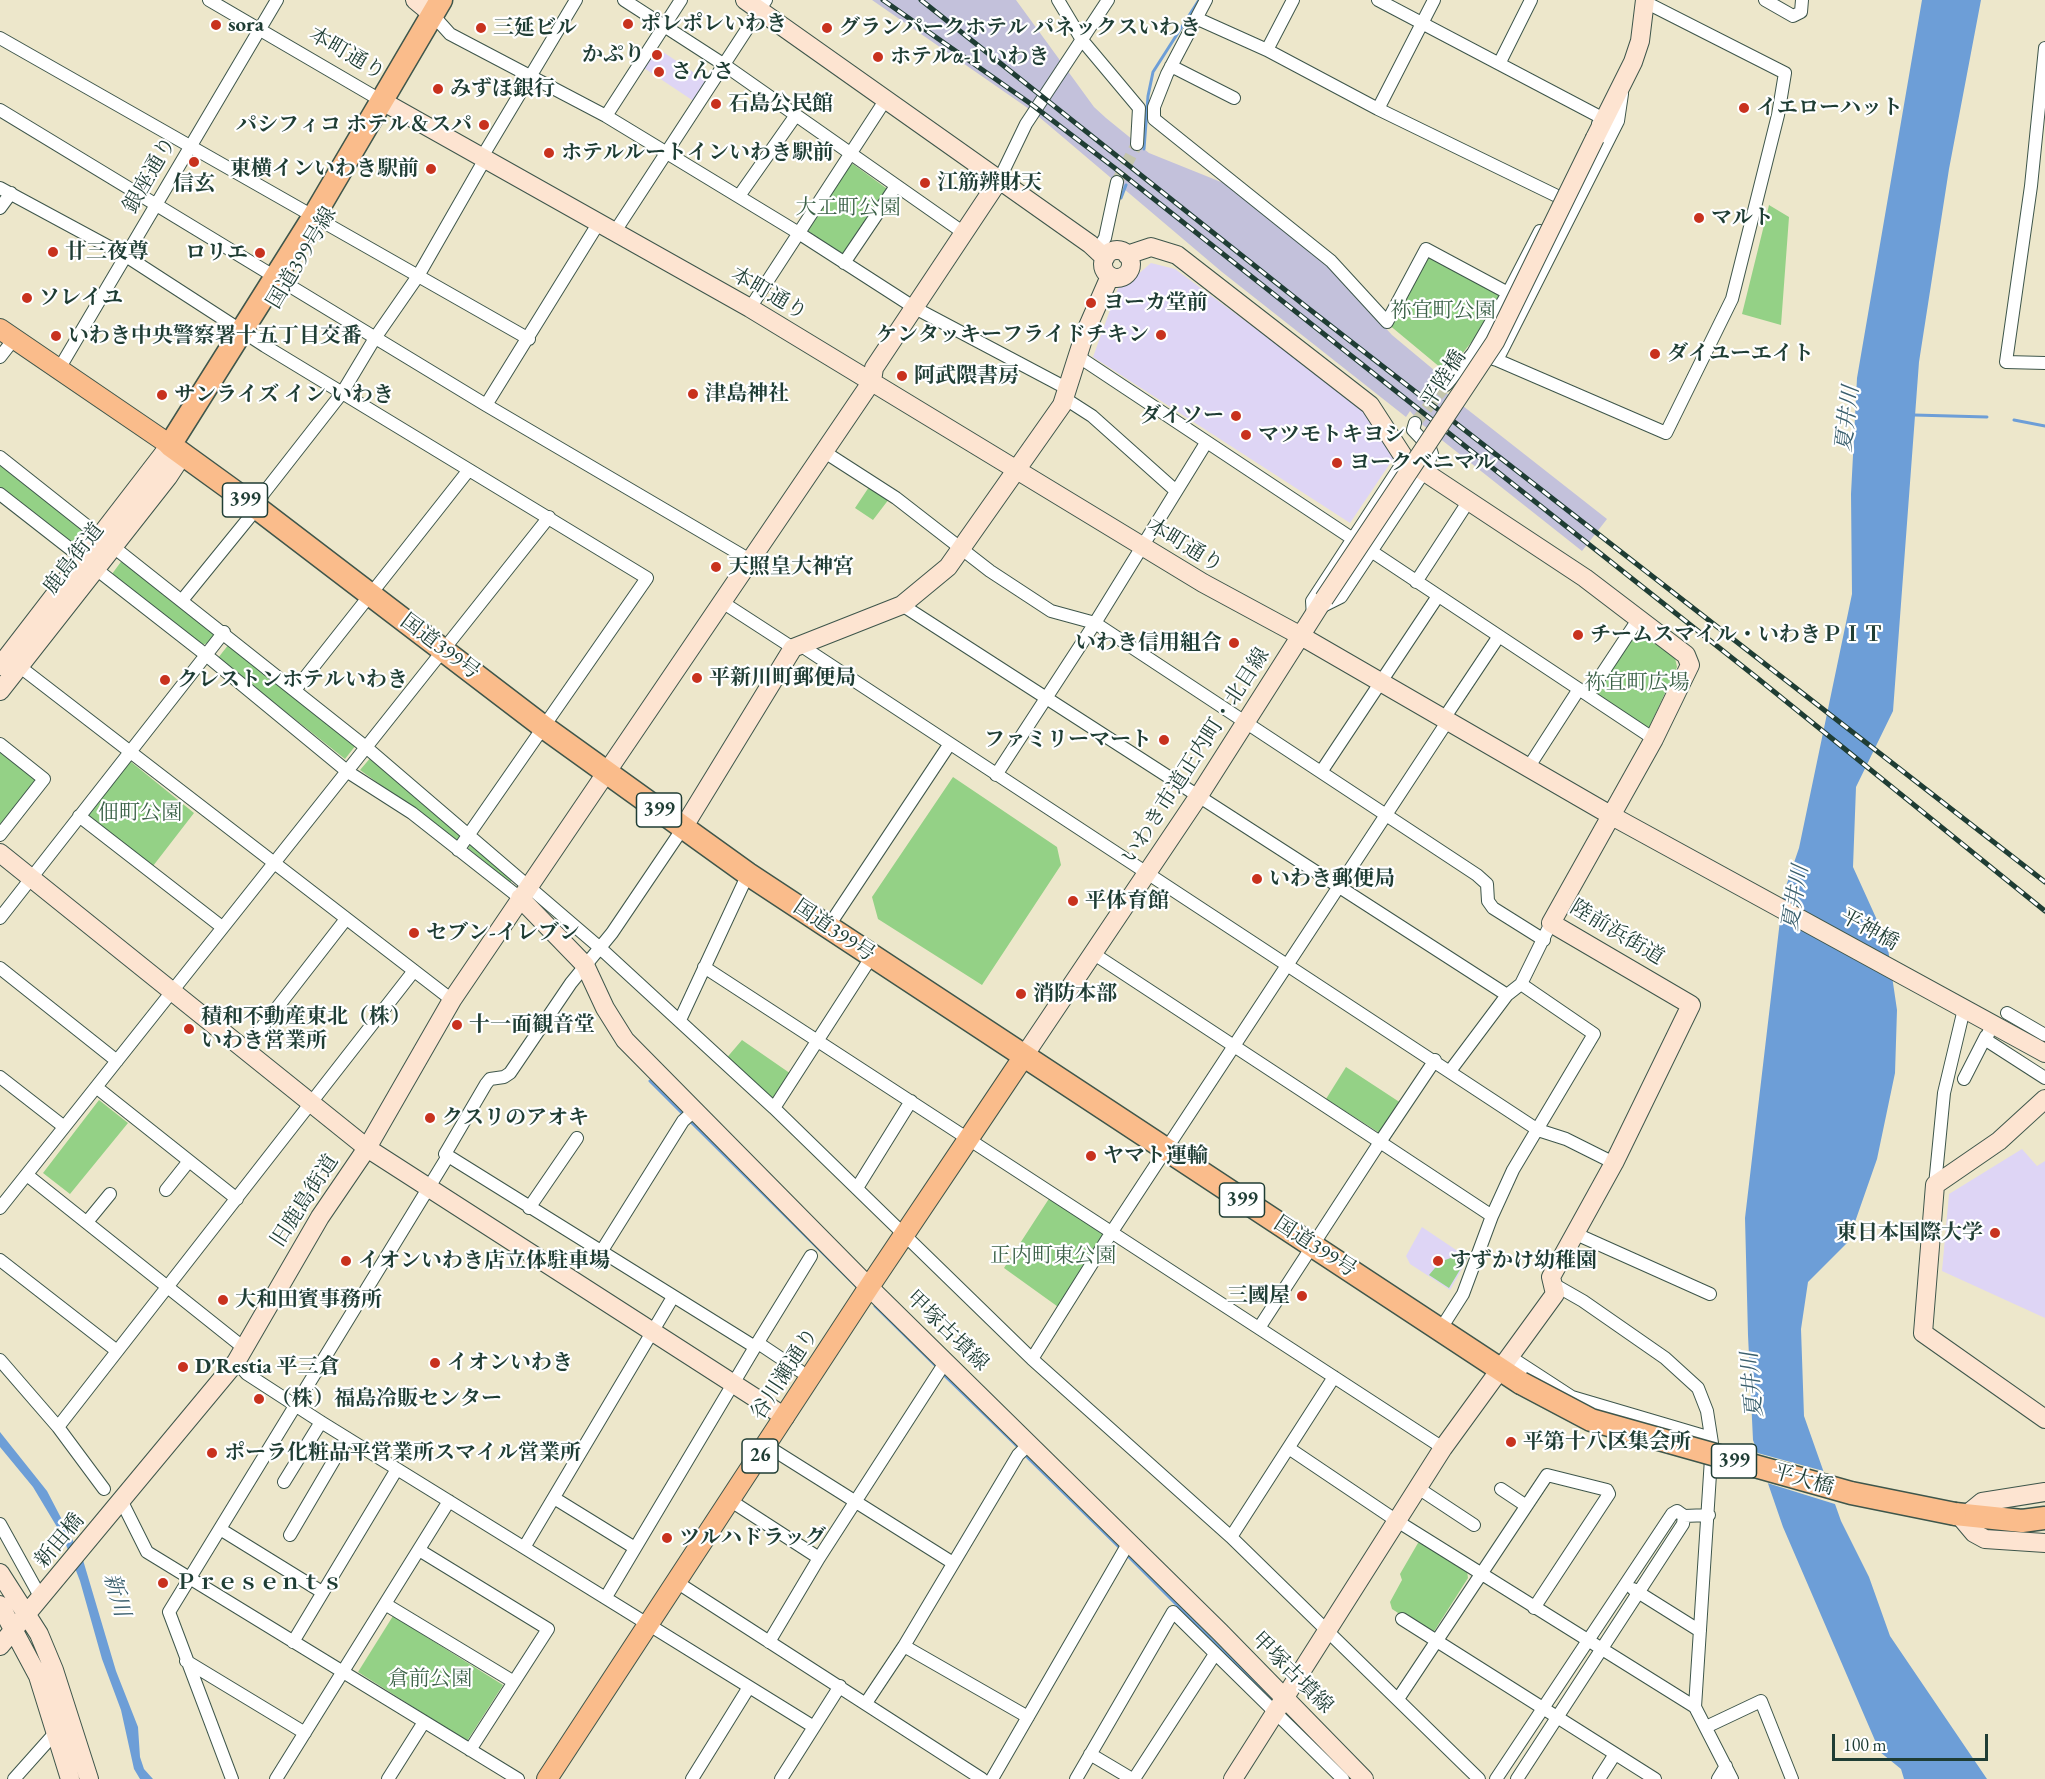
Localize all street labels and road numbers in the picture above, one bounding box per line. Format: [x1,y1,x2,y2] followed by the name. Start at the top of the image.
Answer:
[304,22,390,86] street label: 本町通り
[118,132,182,218] street label: 銀座通り
[262,203,342,313] street label: 国道399号線
[726,262,812,326] street label: 本町通り
[1416,346,1472,412] street label: 平陸橋
[222,483,268,517] road number: 399
[1143,514,1227,578] street label: 本町通り
[38,518,110,600] street label: 鹿島街道
[395,609,485,685] street label: 国道399号
[1117,643,1275,869] street label: いわき市道正内町・北目線
[636,793,682,827] road number: 399
[788,894,880,968] street label: 国道399号
[1566,895,1668,971] street label: 陸前浜街道
[1835,904,1903,956] street label: 平神橋
[266,1150,344,1252] street label: 旧鹿島街道
[1220,1183,1264,1217] road number: 399
[1269,1211,1361,1283] street label: 国道399号
[900,1285,994,1377] street label: 甲塚古墳線
[746,1323,824,1425] street label: 谷川瀬通り
[742,1439,778,1473] road number: 26
[1712,1444,1756,1478] road number: 399
[1769,1459,1837,1501] street label: 平大橋
[30,1509,90,1573] street label: 新田橋
[1246,1627,1338,1719] street label: 甲塚古墳線

